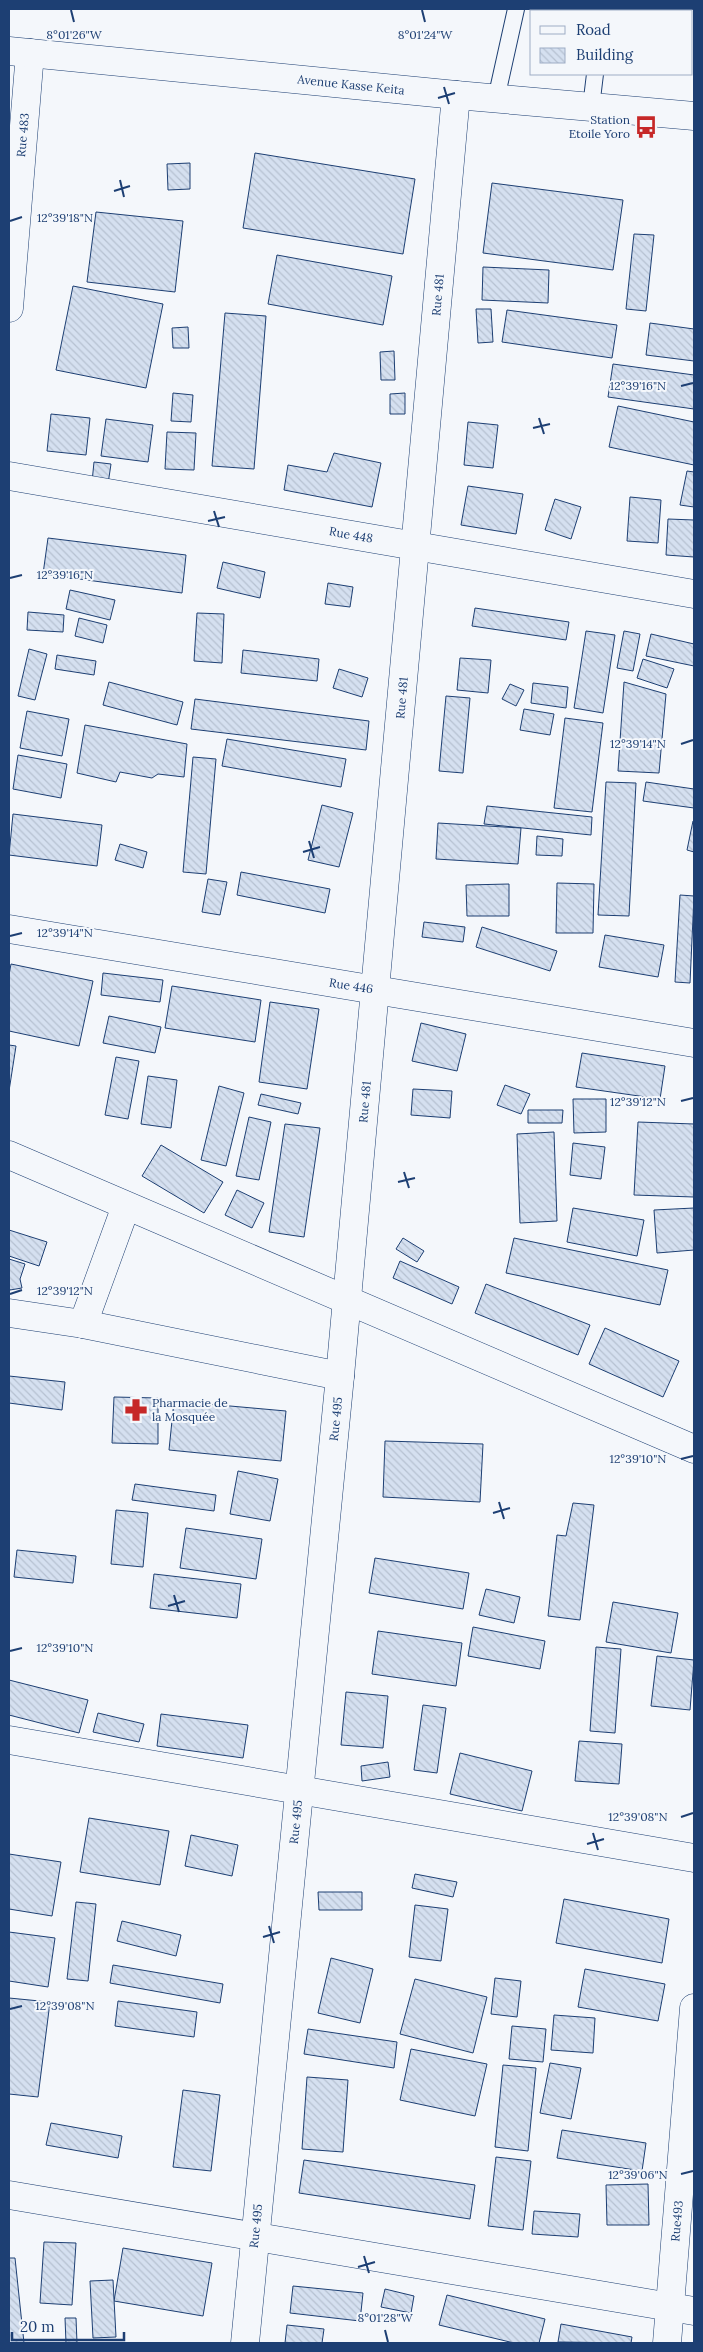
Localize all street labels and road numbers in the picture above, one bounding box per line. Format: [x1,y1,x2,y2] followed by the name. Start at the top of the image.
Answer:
[296,71,406,98] street label: Avenue Kasse Keita
[13,112,32,158] street label: Rue 483
[428,273,447,317] street label: Rue 481
[328,523,374,546] street label: Rue 448
[392,676,411,720] street label: Rue 481
[328,975,374,996] street label: Rue 446
[355,1080,374,1124] street label: Rue 481
[326,1396,345,1442] street label: Rue 495
[286,1799,305,1845] street label: Rue 495
[667,2199,686,2242] street label: Rue493
[246,2203,265,2249] street label: Rue 495

